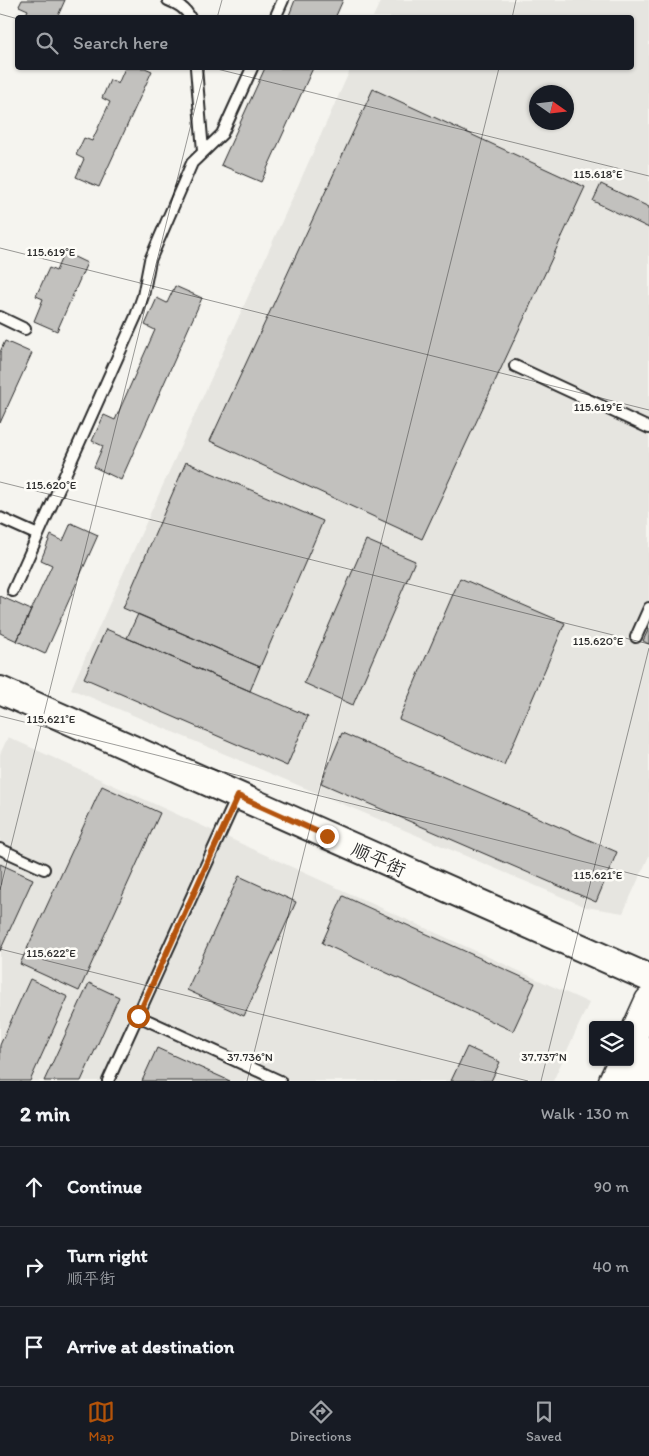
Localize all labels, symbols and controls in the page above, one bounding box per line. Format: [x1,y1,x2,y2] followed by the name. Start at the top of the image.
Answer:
[15,15,634,70] search box
[33,29,61,57] icon: search
[73,31,168,54] text: Search here
[529,85,574,130] north arrow
[573,167,623,181] text: 115.618°E
[27,245,76,259] text: 115.619°E
[574,400,623,414] text: 115.619°E
[26,478,77,492] text: 115.620°E
[573,634,624,648] text: 115.620°E
[27,712,76,726] text: 115.621°E
[316,825,339,848] route end
[348,837,410,882] street label: 顺平街
[574,868,623,882] text: 115.621°E
[26,946,76,960] text: 115.622°E
[127,1005,150,1028] route start
[589,1021,634,1066] map controls
[589,1021,634,1066] button: layers
[227,1050,273,1064] text: 37.736°N
[521,1050,567,1064] text: 37.737°N
[20,1101,70,1126] text: 2 min
[541,1104,629,1123] text: Walk · 130 m
[20,1173,48,1201] icon: ahead
[67,1175,142,1198] text: Continue
[594,1177,629,1196] text: 90 m
[67,1244,148,1267] text: Turn right
[20,1253,48,1281] icon: right
[592,1257,629,1276] text: 40 m
[67,1269,115,1288] text: 顺平街
[20,1333,48,1361] icon: arrive
[67,1335,234,1358] text: Arrive at destination
[87,1398,115,1445] tab: Map
[290,1398,351,1445] tab: Directions
[526,1398,562,1445] tab: Saved

